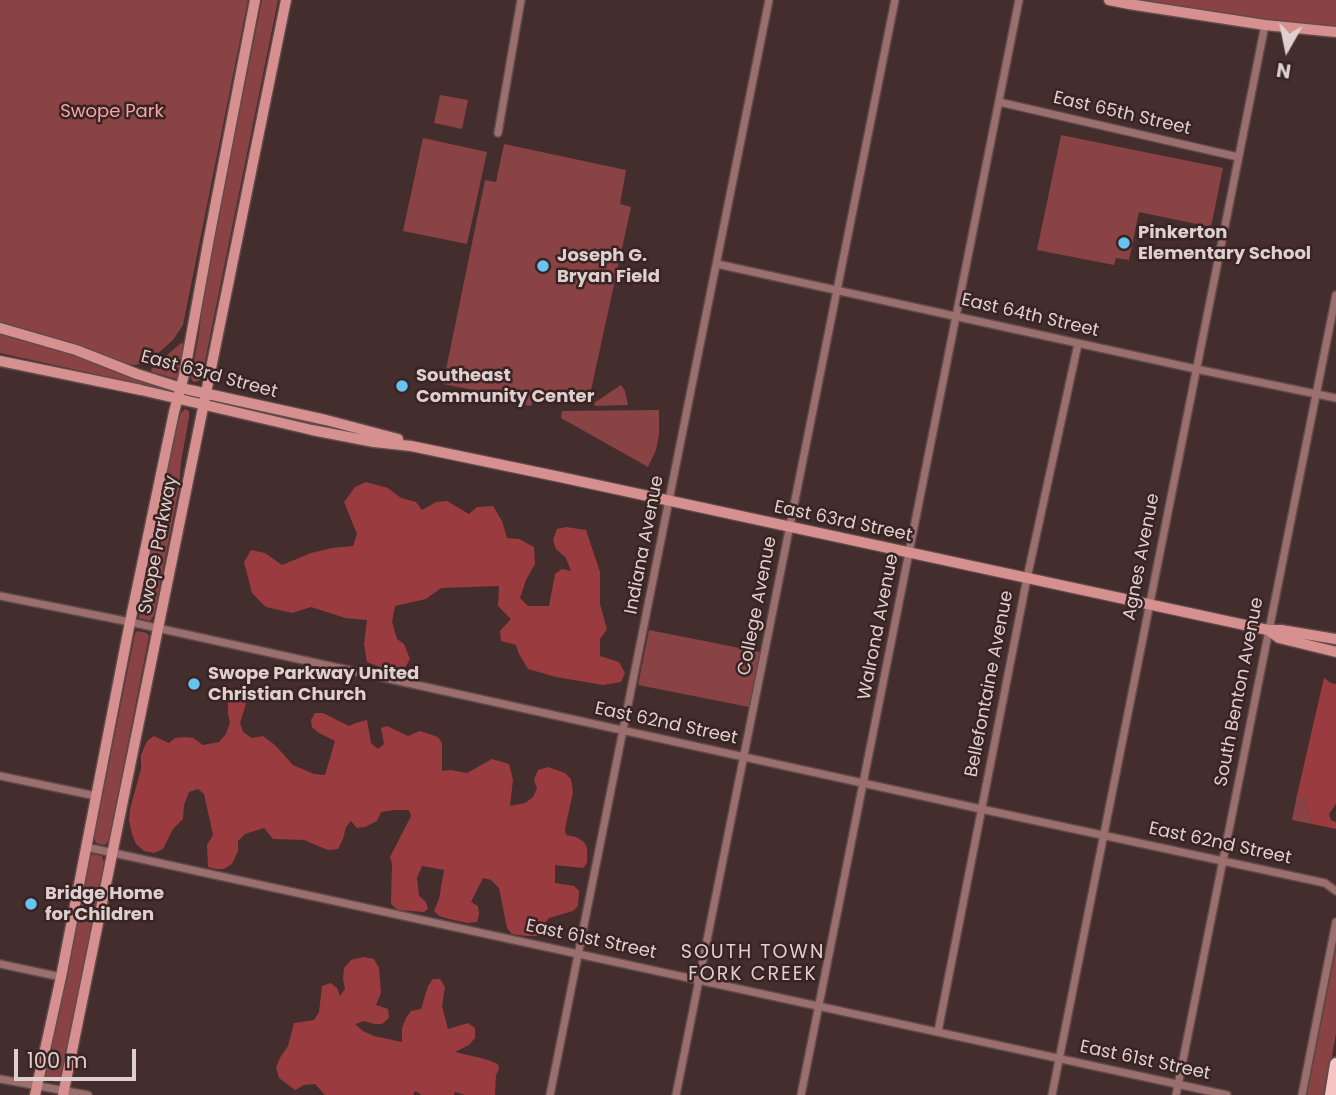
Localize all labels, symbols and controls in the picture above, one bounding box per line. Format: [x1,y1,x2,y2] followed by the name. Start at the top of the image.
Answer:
[1252,14,1322,84] north arrow
[1274,56,1293,85] text: N
[1051,88,1193,140] street label: East 65th Street
[60,101,164,123] park label: Swope Park
[1138,222,1311,264] place label: Pinkerton Elementary School
[1116,235,1132,251] marker: Pinkerton Elementary School
[557,245,660,288] place label: Joseph G. Bryan Field
[535,258,551,274] marker: Joseph G. Bryan Field
[959,290,1101,342] street label: East 64th Street
[138,346,280,404] street label: East 63rd Street
[416,365,594,408] place label: Southeast Community Center
[394,378,410,394] marker: Southeast Community Center
[135,474,183,616] street label: Swope Parkway
[621,474,669,616] street label: Indiana Avenue
[1119,492,1165,622] street label: Agnes Avenue
[772,497,914,547] street label: East 63rd Street
[734,535,782,677] street label: College Avenue
[854,552,904,702] street label: Walrond Avenue
[961,589,1019,779] street label: Bellefontaine Avenue
[1211,596,1269,788] street label: South Benton Avenue
[208,663,419,706] place label: Swope Parkway United Christian Church
[186,676,202,692] marker: Swope Parkway United Christian Church
[593,698,739,750] street label: East 62nd Street
[1147,818,1293,870] street label: East 62nd Street
[45,883,164,926] place label: Bridge Home for Children
[23,896,39,912] marker: Bridge Home for Children
[524,916,658,964] street label: East 61st Street
[682,942,824,986] district label: SOUTH TOWN FORK CREEK
[18,1036,140,1080] scale bar
[1078,1037,1212,1085] street label: East 61st Street
[27,1046,87,1075] text: 100 m

